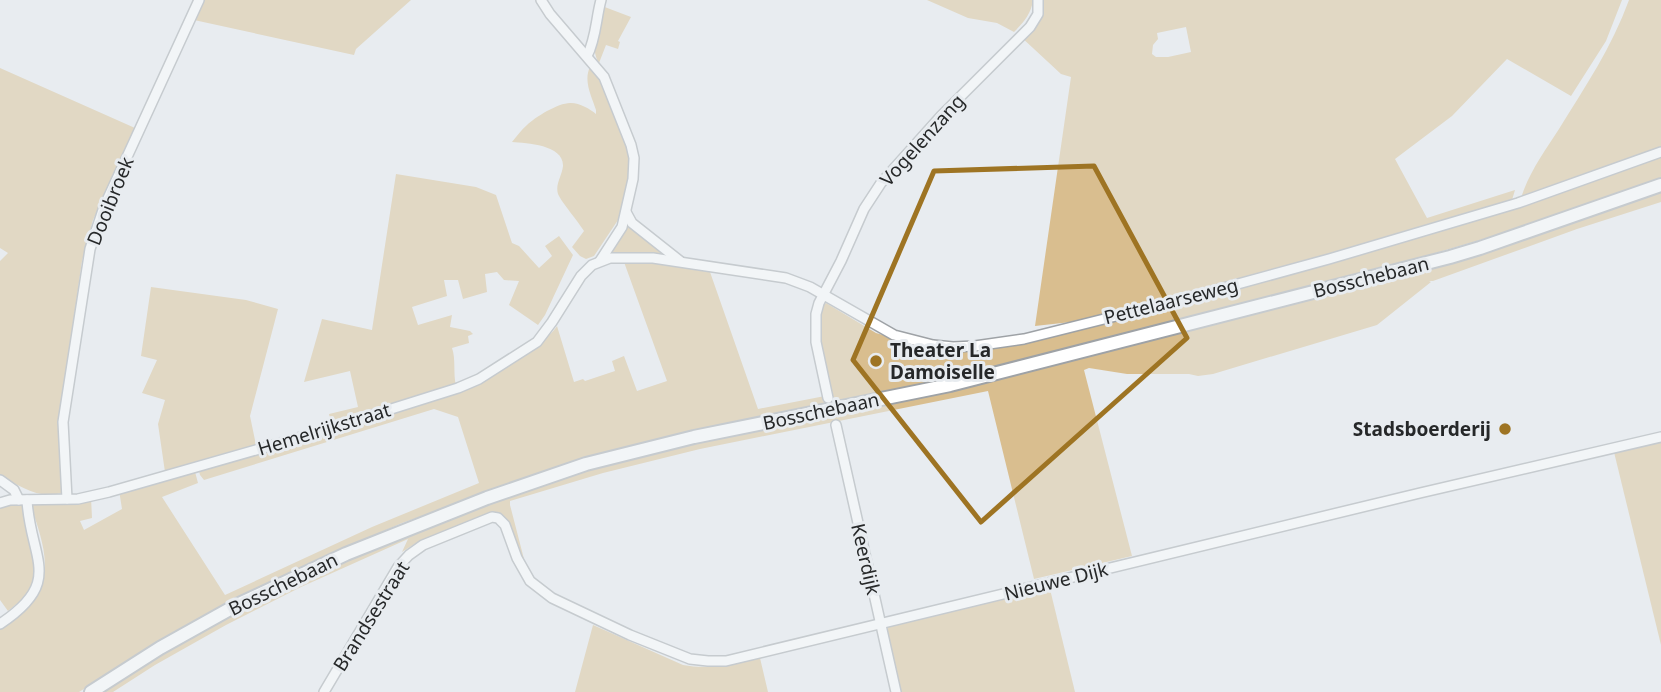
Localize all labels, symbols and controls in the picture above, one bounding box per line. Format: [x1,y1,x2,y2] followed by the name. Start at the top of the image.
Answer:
[874,88,970,192] street label: Vogelenzang
[80,153,140,249] street label: Dooibroek
[1310,250,1432,304] street label: Bosschebaan
[1101,272,1241,330] street label: Pettelaarseweg
[890,337,995,385] place label: Theater La Damoiselle
[868,353,884,369] marker: Theater La Damoiselle
[760,386,882,436] street label: Bosschebaan
[254,396,394,462] street label: Hemelrijkstraat
[1353,416,1491,442] place label: Stadsboerderij
[1497,421,1513,437] marker: Stadsboerderij
[845,521,887,597] street label: Keerdijk
[224,546,342,622] street label: Bosschebaan
[327,556,415,676] street label: Brandsestraat
[1001,556,1111,606] street label: Nieuwe Dijk

